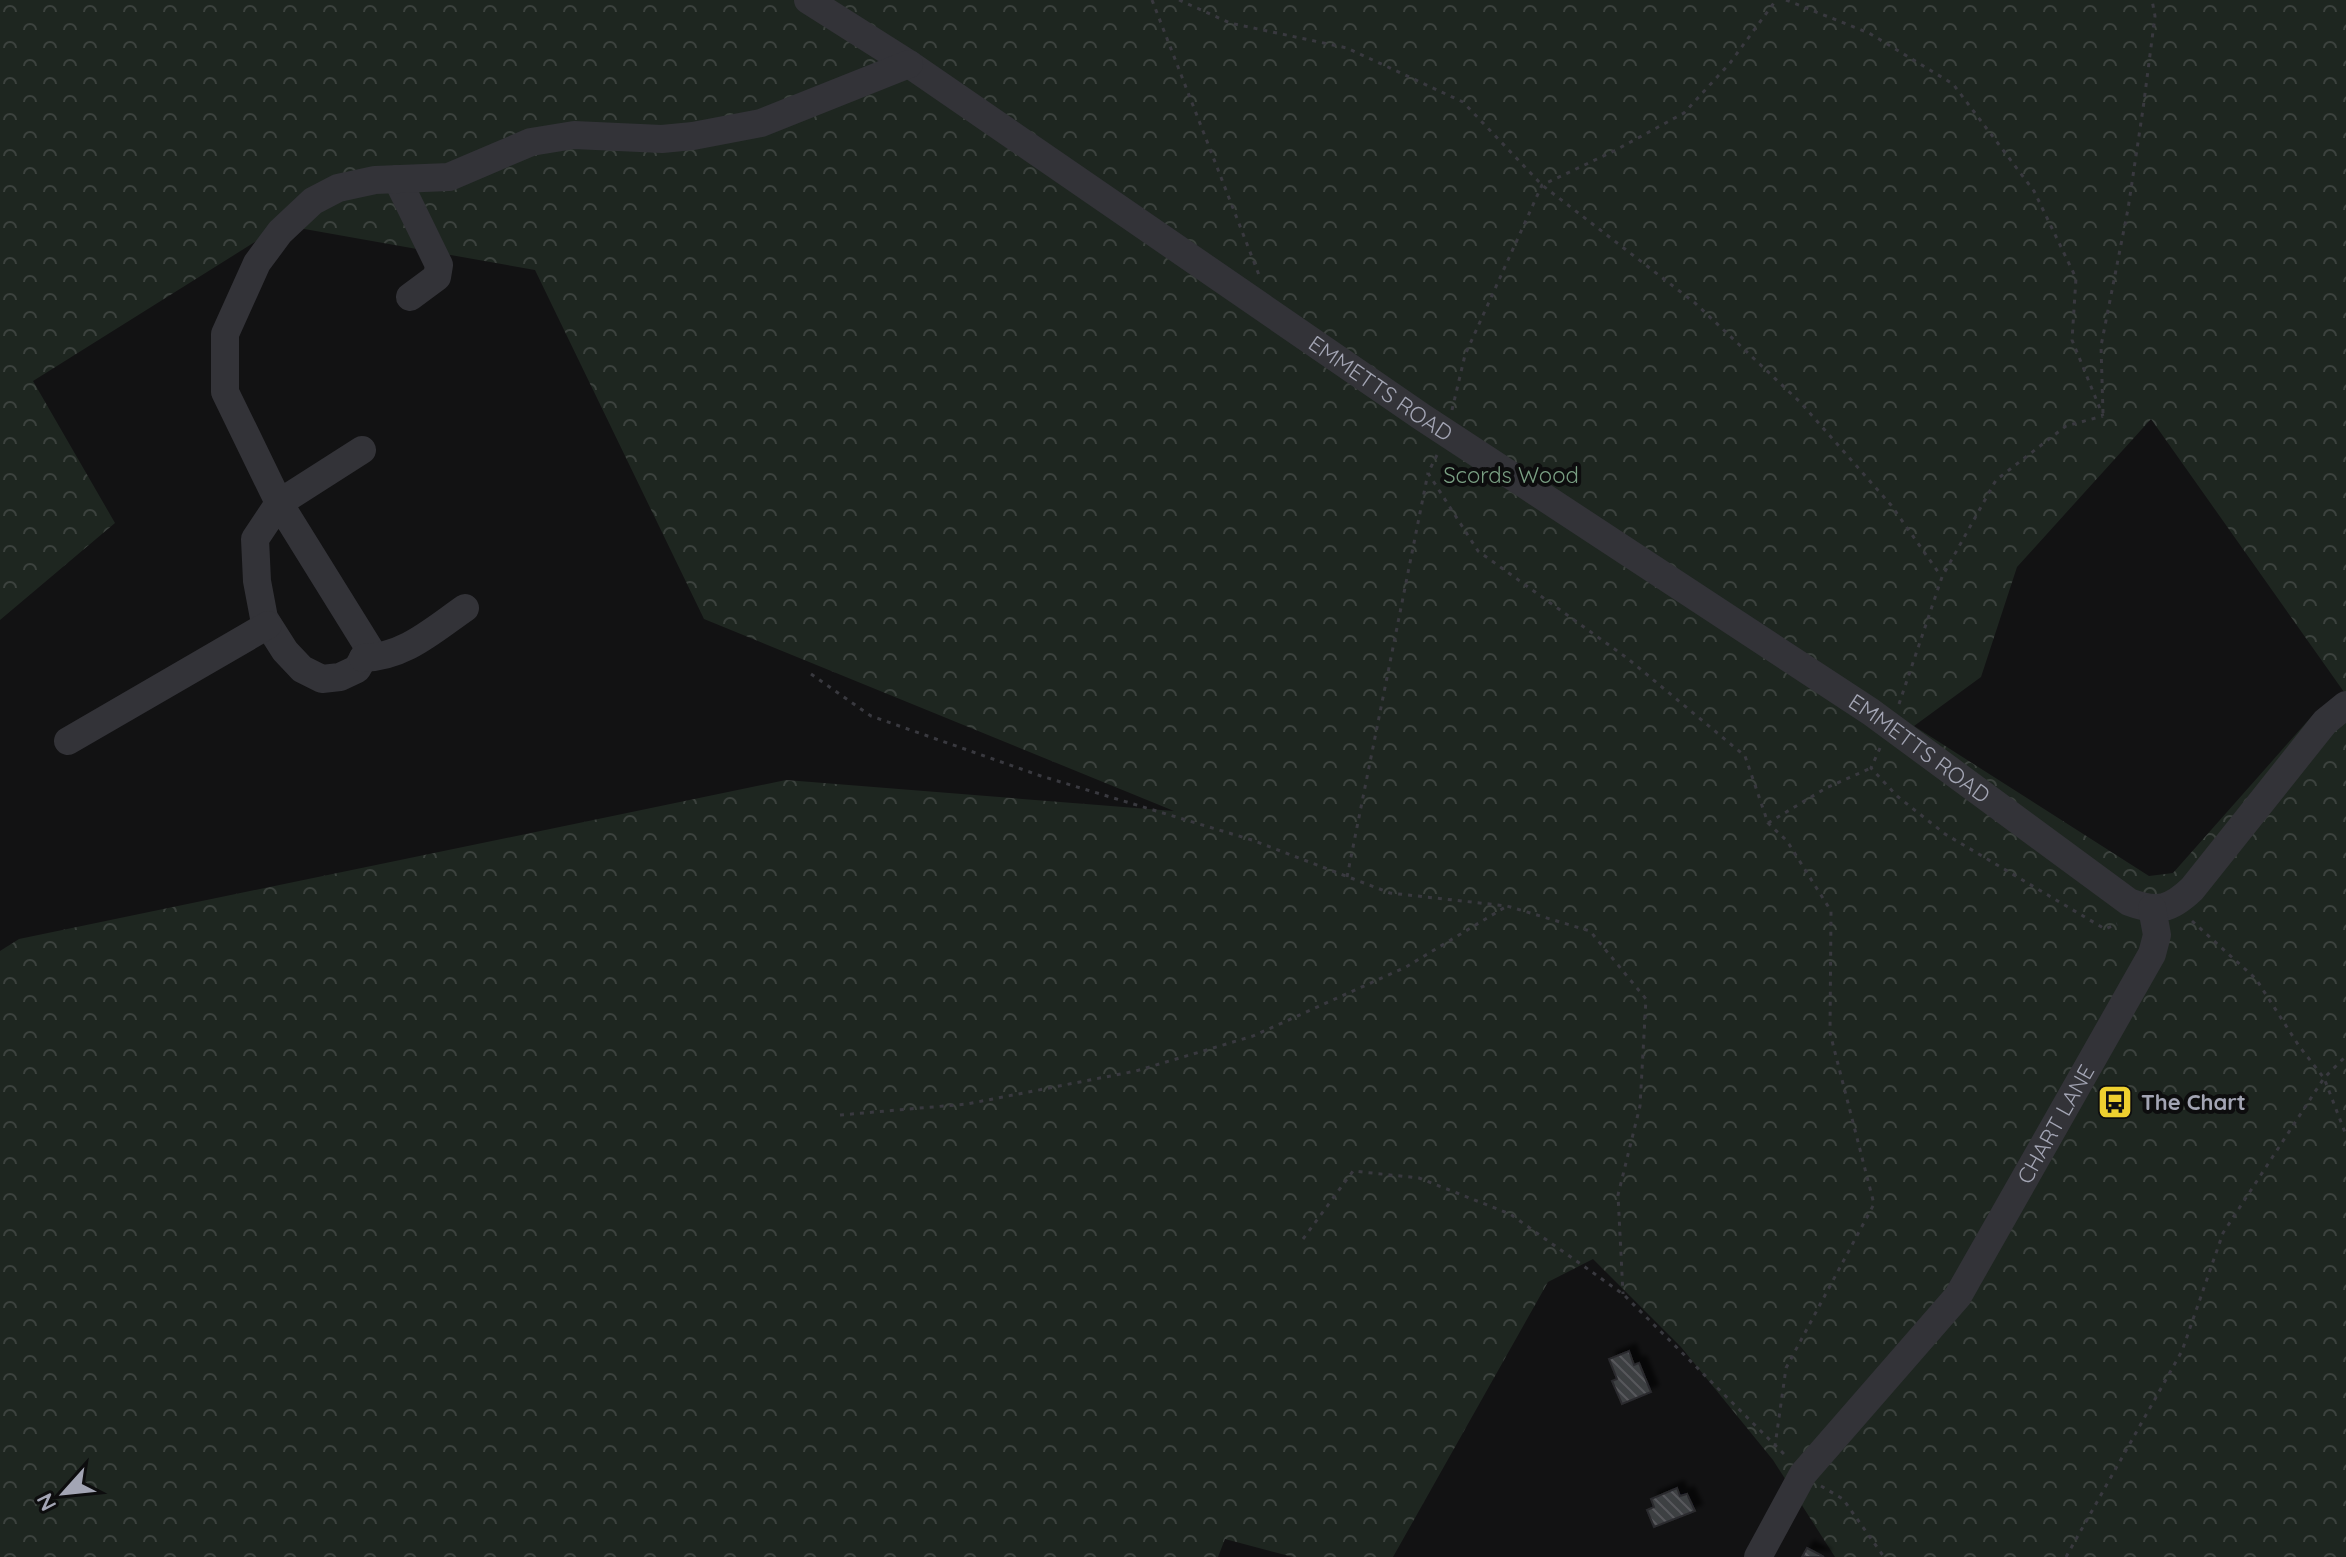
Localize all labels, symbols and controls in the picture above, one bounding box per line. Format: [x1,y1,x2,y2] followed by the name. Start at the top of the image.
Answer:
[1303,329,1458,447] street label: EMMETTS ROAD
[1443,461,1579,489] park label: Scords Wood
[1843,687,1996,809] street label: EMMETTS ROAD
[2011,1060,2100,1189] street label: CHART LANE
[2096,1083,2134,1121] bus stop icon: The Chart
[2141,1088,2246,1116] place label: The Chart
[24,1453,104,1533] north arrow
[30,1489,62,1516] text: N

